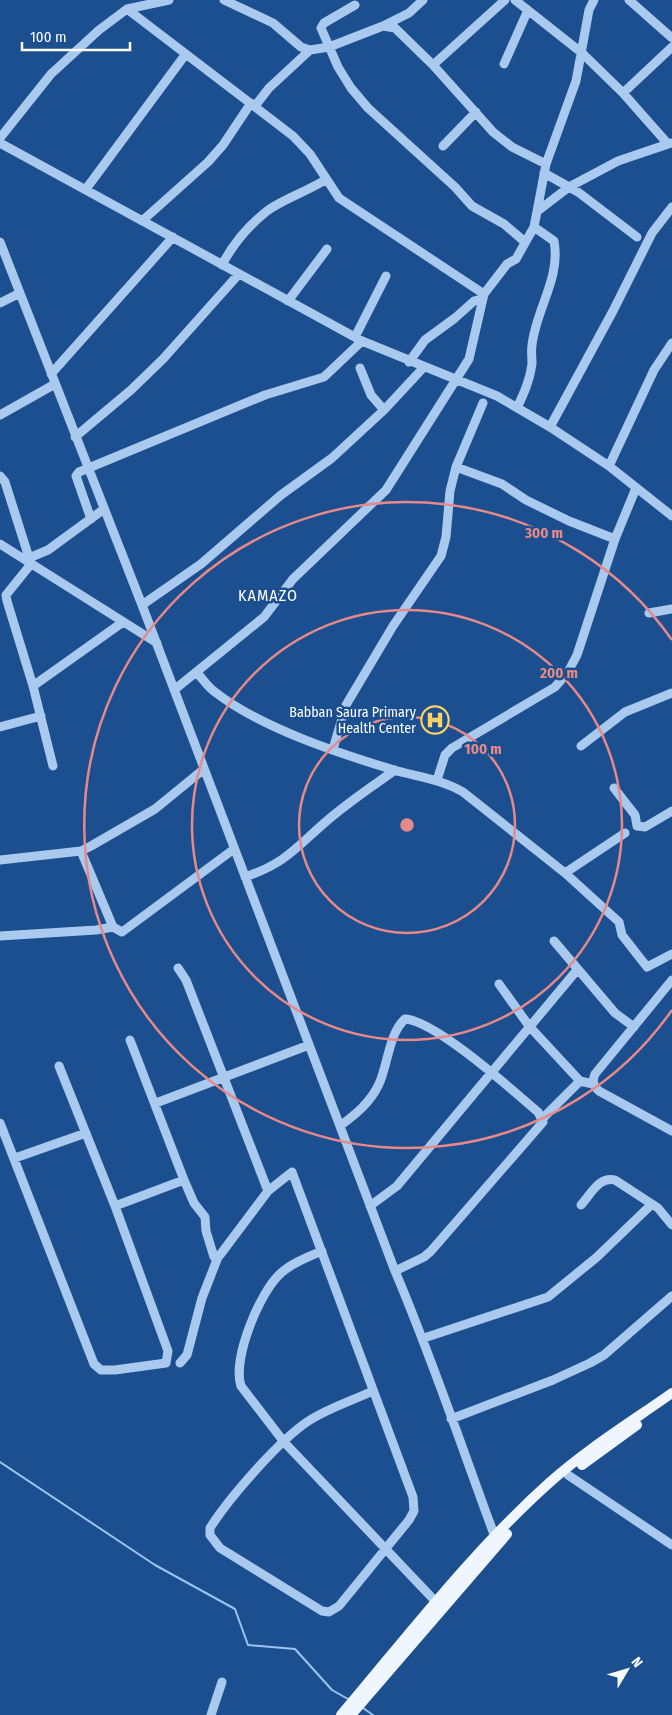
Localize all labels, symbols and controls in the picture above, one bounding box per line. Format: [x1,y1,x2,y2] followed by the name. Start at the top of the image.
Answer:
[22,20,130,52] scale bar
[30,28,67,46] text: 100 m
[524,524,563,542] text: 300 m
[238,586,298,605] district label: KAMAZO
[539,664,578,682] text: 200 m
[289,704,417,737] place label: Babban Saura Primary Health Center
[420,705,450,735] hospital icon: Babban Saura Primary Health Center
[464,740,502,758] text: 100 m
[398,816,416,834] centre of rings
[602,1645,652,1695] north arrow
[628,1654,646,1671] text: N

